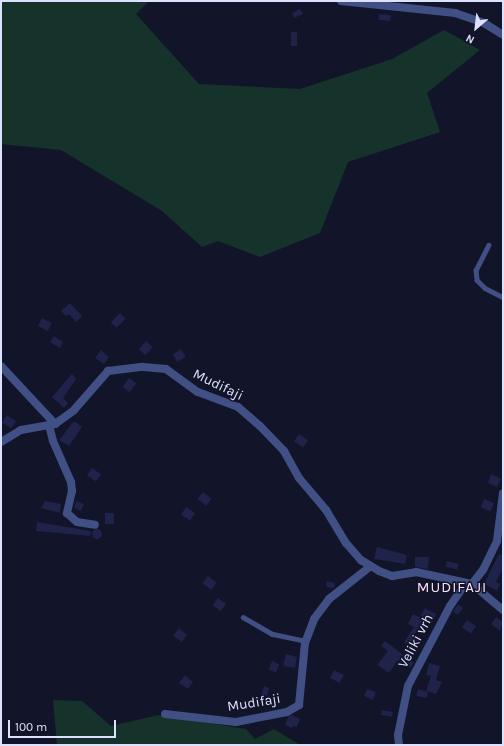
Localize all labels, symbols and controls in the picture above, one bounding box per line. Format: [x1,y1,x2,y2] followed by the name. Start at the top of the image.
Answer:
[456,8,496,48] north arrow
[464,31,477,47] text: N
[190,366,246,404] street label: Mudifaji
[417,579,487,597] district label: MUDIFAJI
[395,611,437,671] street label: Veliki vrh
[226,690,282,716] street label: Mudifaji
[10,712,118,738] scale bar
[15,720,47,734] text: 100 m

